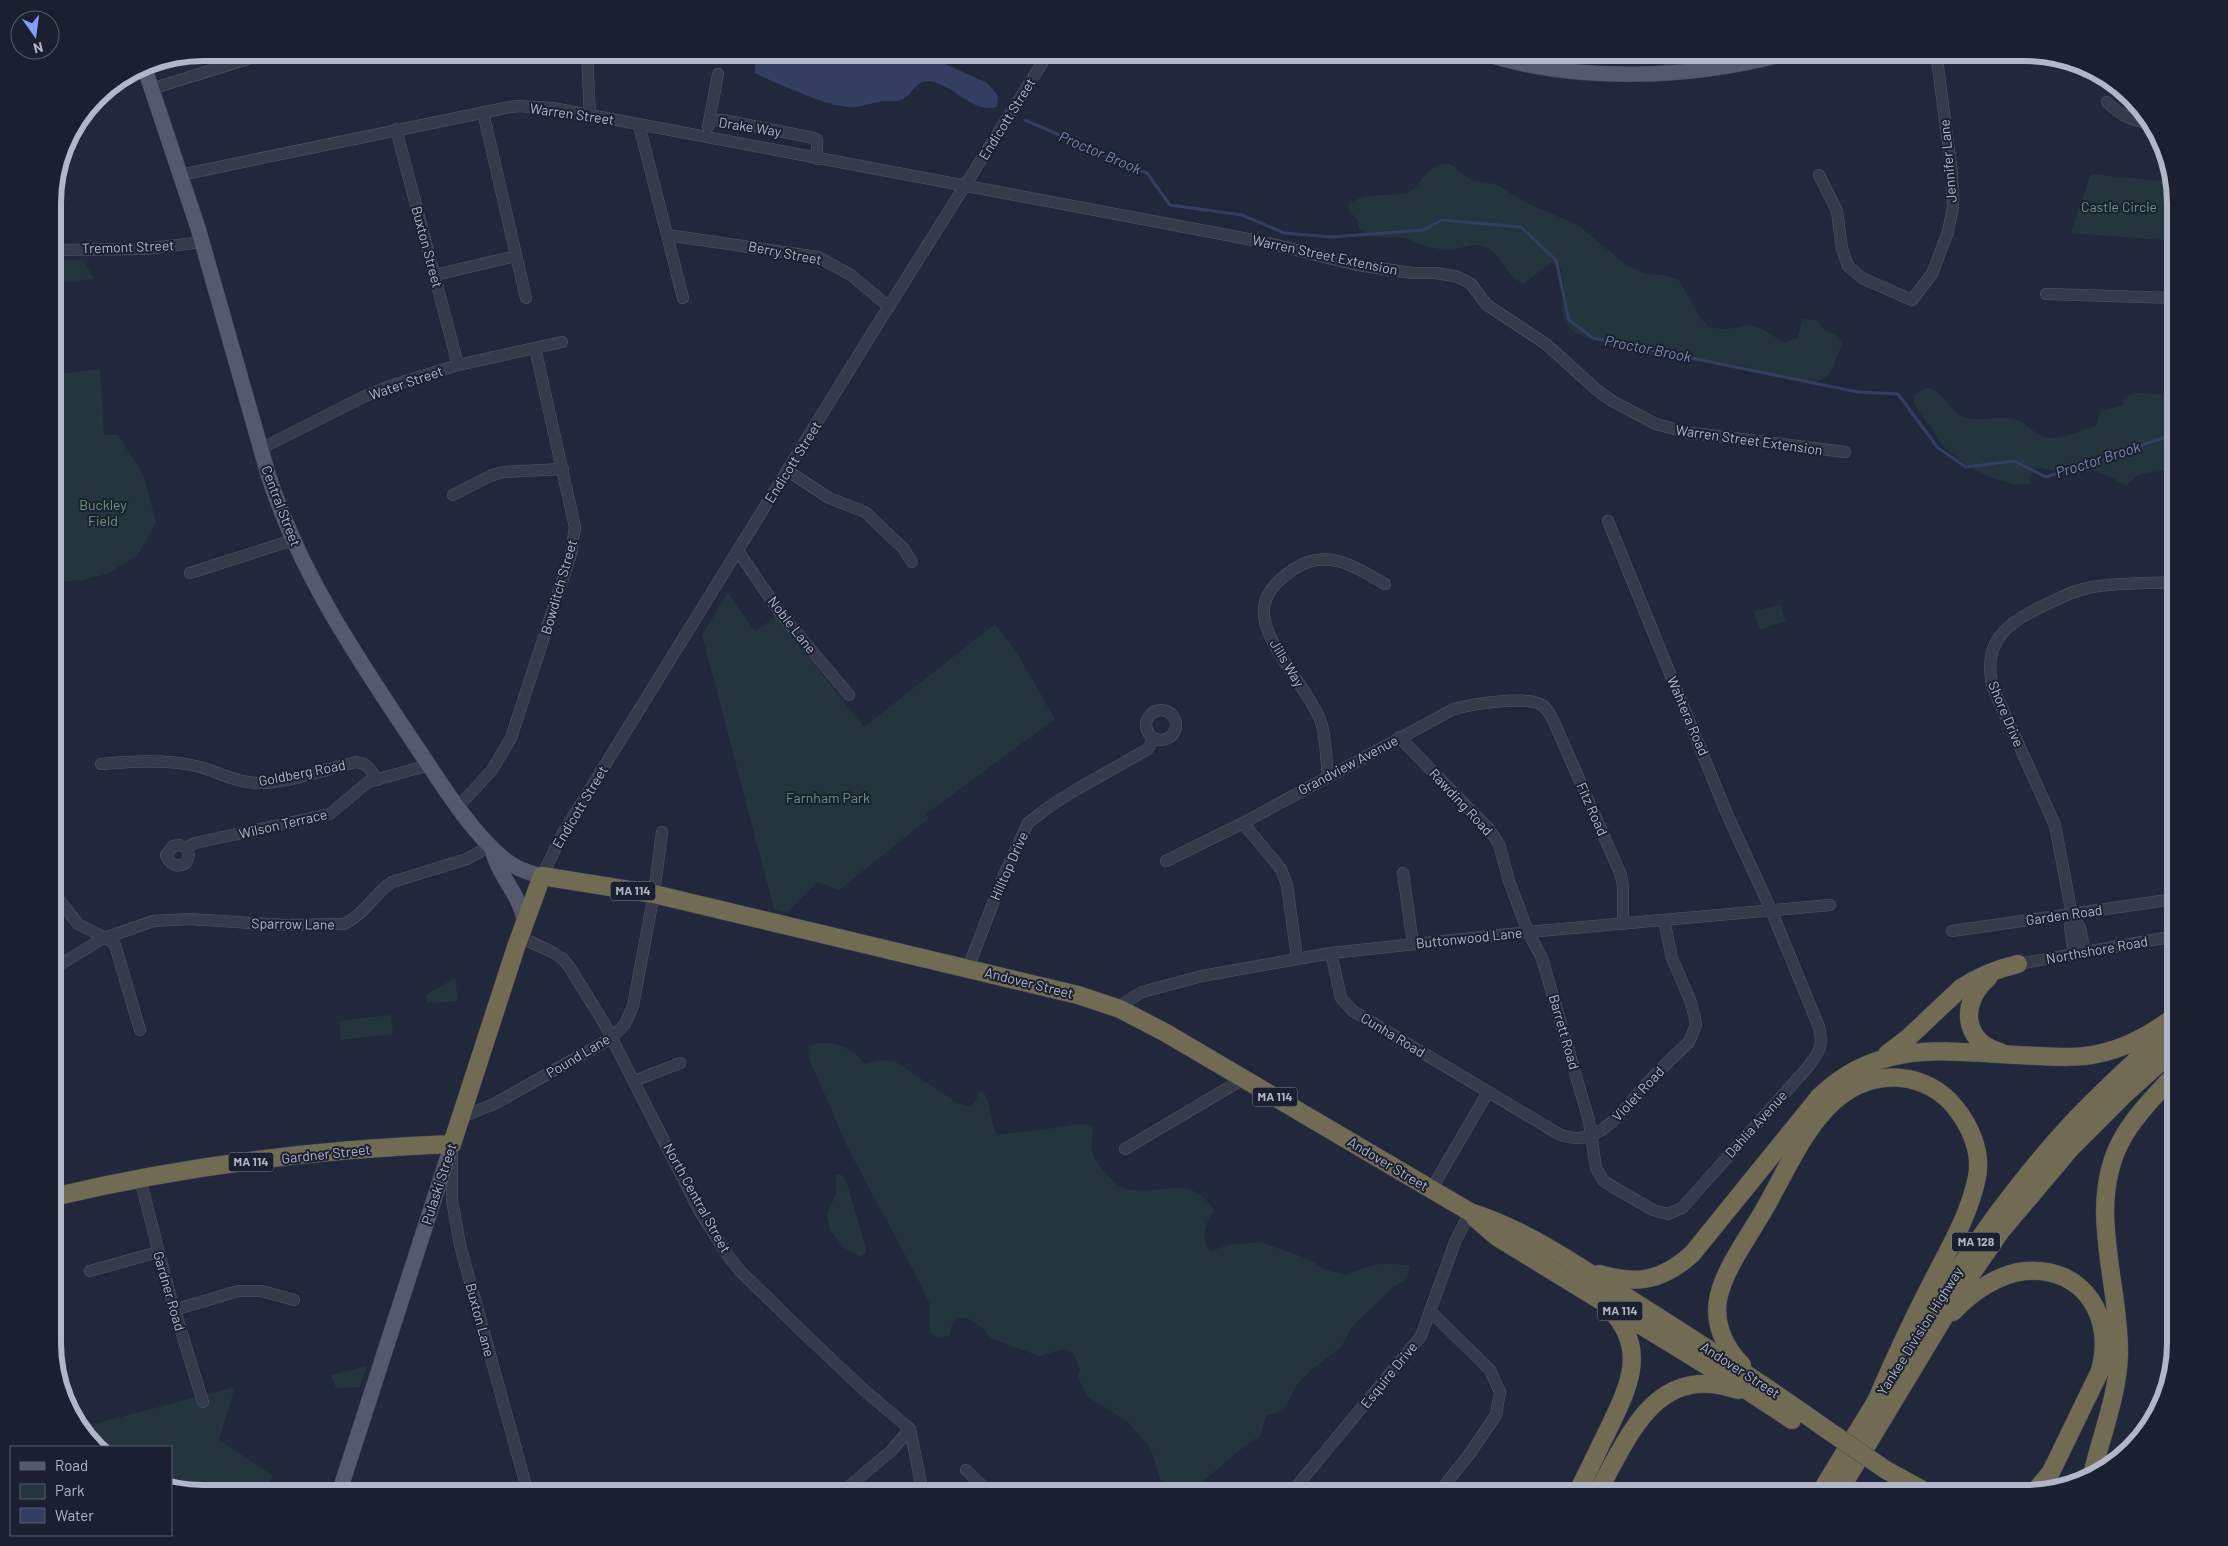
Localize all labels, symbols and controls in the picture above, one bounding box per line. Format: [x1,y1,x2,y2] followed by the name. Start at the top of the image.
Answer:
[10,10,60,60] north arrow
[32,39,45,57] text: N
[975,75,1038,163] street label: Endicott Street
[529,99,615,128] street label: Warren Street
[718,113,783,140] street label: Drake Way
[1935,119,1960,204] street label: Jennifer Lane
[1056,127,1145,178] water label: Proctor Brook
[2081,198,2157,215] park label: Castle Circle
[408,204,447,290] street label: Buxton Street
[1251,231,1399,278] street label: Warren Street Extension
[81,236,174,257] street label: Tremont Street
[747,237,823,268] street label: Berry Street
[1603,331,1694,365] water label: Proctor Brook
[367,362,445,403] street label: Water Street
[761,418,824,506] street label: Endicott Street
[1674,421,1824,458] street label: Warren Street Extension
[2053,437,2143,481] water label: Proctor Brook
[258,463,305,549] street label: Central Street
[79,496,127,529] park label: Buckley Field
[537,537,580,636] street label: Bowditch Street
[765,593,820,657] street label: Noble Lane
[1267,636,1309,690] street label: Jills Way
[1664,674,1713,758] street label: Wahtera Road
[1985,678,2028,749] street label: Shore Drive
[1295,731,1401,798] street label: Grandview Avenue
[257,756,347,789] street label: Goldberg Road
[548,762,611,851] street label: Endicott Street
[1426,765,1497,839] street label: Rawding Road
[1573,779,1612,838] street label: Fitz Road
[786,789,870,806] park label: Farnham Park
[237,805,329,842] street label: Wilson Terrace
[986,829,1031,903] street label: Hilltop Drive
[610,881,656,900] road number: MA 114
[2025,901,2103,928] street label: Garden Road
[251,914,335,933] street label: Sparrow Lane
[1415,923,1523,952] street label: Buttonwood Lane
[2045,932,2149,967] street label: Northshore Road
[983,963,1075,1002] street label: Andover Street
[1546,992,1583,1071] street label: Barrett Road
[1358,1009,1428,1060] street label: Cunha Road
[543,1030,613,1081] street label: Pound Lane
[1608,1063,1667,1125] street label: Violet Road
[1721,1087,1790,1161] street label: Dahlia Avenue
[1252,1088,1298,1106] road number: MA 114
[1345,1133,1432,1194] street label: Andover Street
[281,1140,371,1167] street label: Gardner Street
[660,1140,735,1256] street label: North Central Street
[417,1141,460,1227] street label: Pulaski Street
[228,1152,274,1172] road number: MA 114
[1952,1232,2000,1252] road number: MA 128
[150,1249,189,1333] street label: Gardner Road
[1873,1263,1966,1398] street label: Yankee Division Highway
[462,1281,498,1359] street label: Buxton Lane
[1598,1302,1642,1320] road number: MA 114
[1357,1338,1421,1411] street label: Esquire Drive
[1698,1338,1783,1401] street label: Andover Street
[10,1446,172,1536] legend
[55,1456,88,1474] text: Road
[55,1481,85,1499] text: Park
[55,1506,94,1524] text: Water

